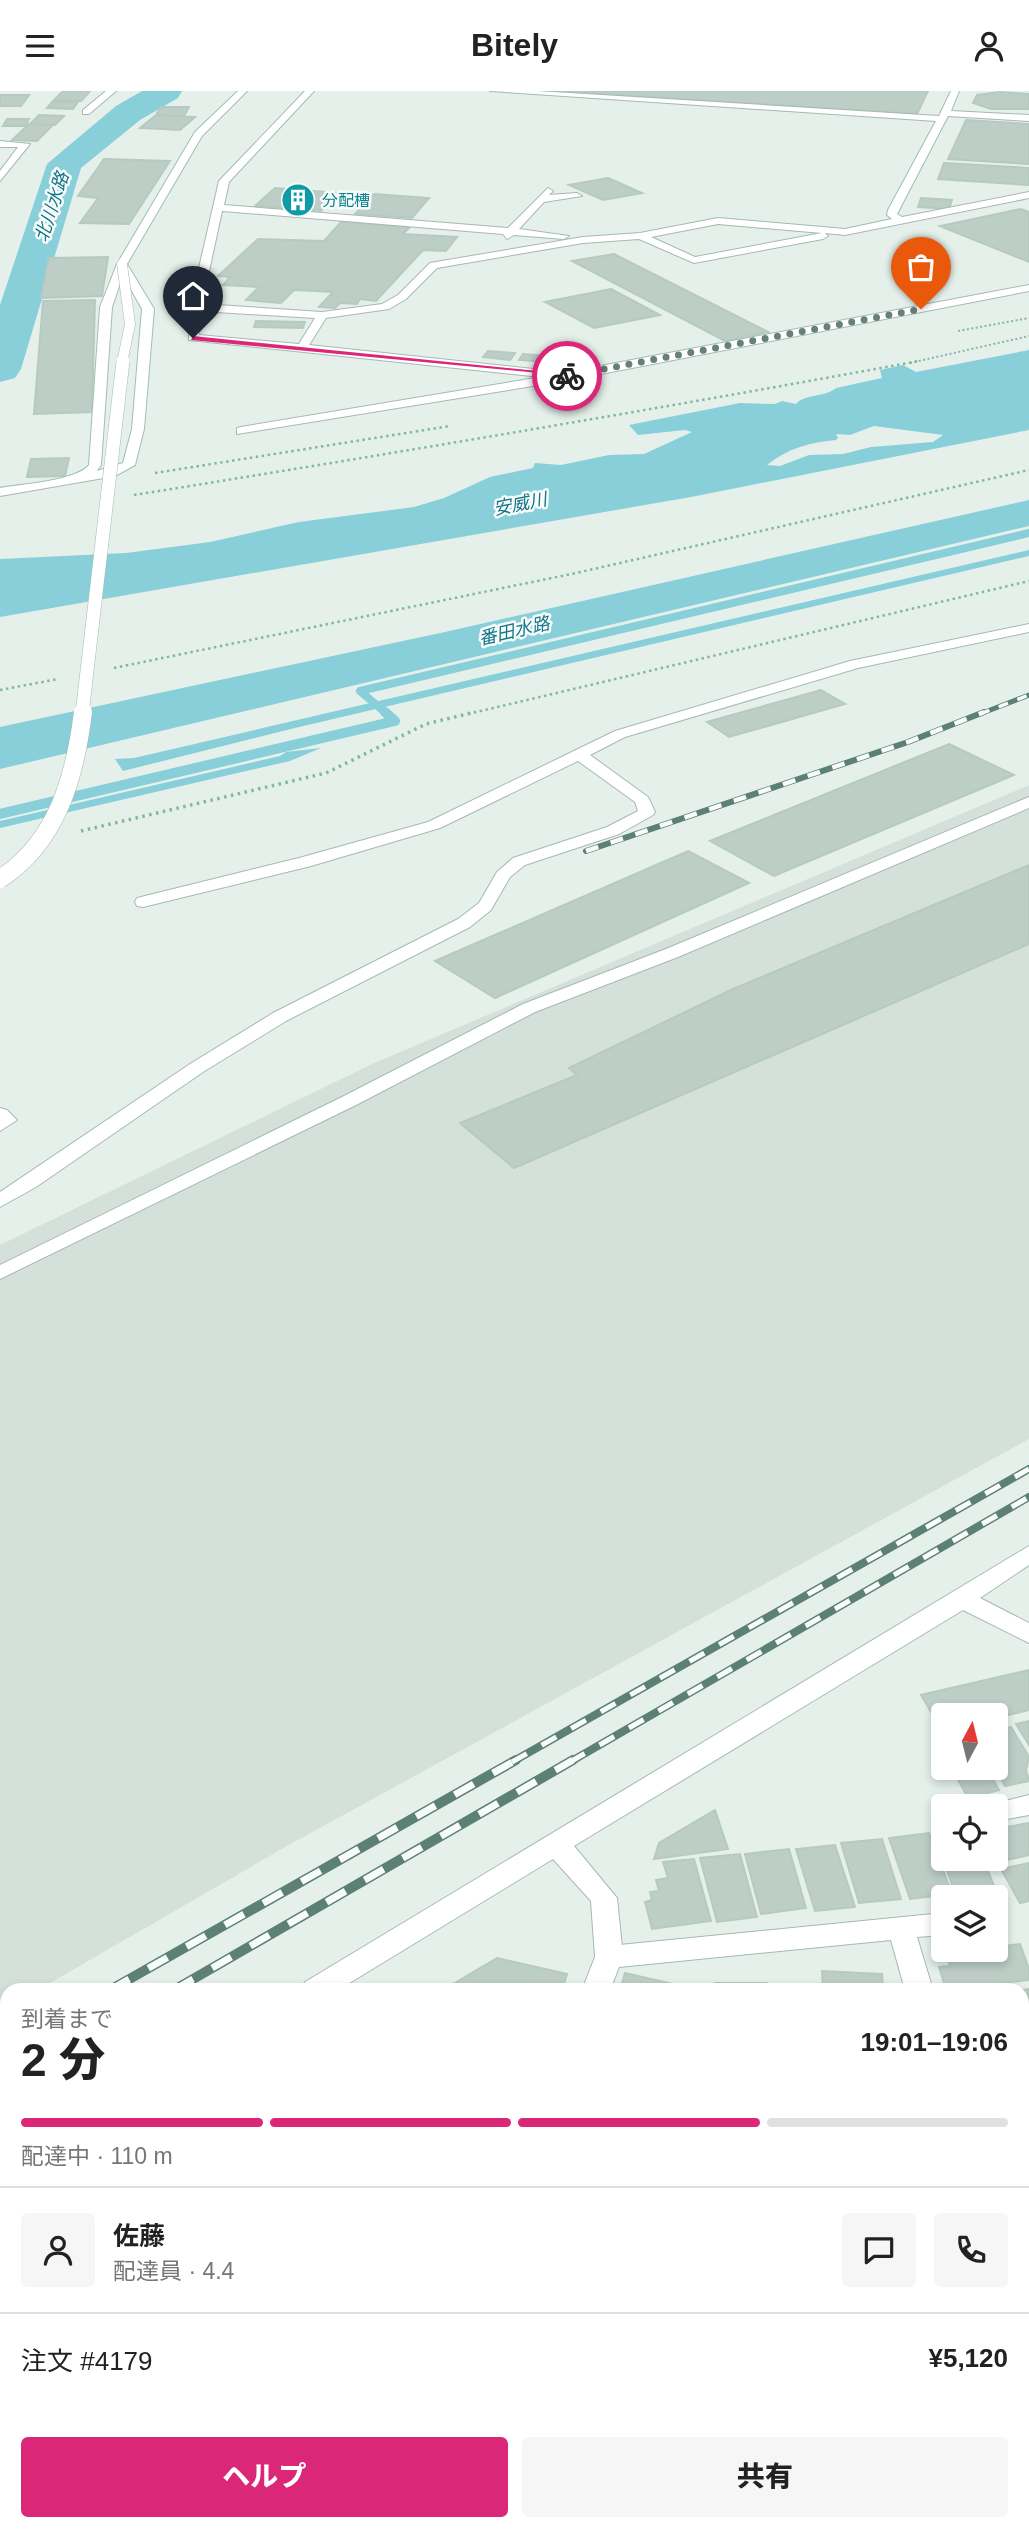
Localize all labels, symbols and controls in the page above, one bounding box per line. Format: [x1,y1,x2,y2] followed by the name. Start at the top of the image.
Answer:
[21,27,59,65] icon: menu
[471,27,558,63] text: Bitely
[970,27,1008,65] icon: person
[31,168,73,244] water label: 北川水路
[279,181,317,219] building icon: 分配槽
[322,192,370,209] place label: 分配槽
[891,237,951,309] pin
[902,248,940,286] icon: bag
[163,266,223,338] pin
[174,277,212,315] icon: home
[532,341,602,411] courier
[548,357,586,395] icon: bike
[492,489,550,519] water label: 安威川
[477,613,553,649] water label: 番田水路
[931,1703,1008,1780] north arrow
[931,1703,1008,1962] map controls
[931,1794,1008,1871] button: locate
[931,1885,1008,1962] button: layers
[21,2006,113,2032] text: 到着まで
[861,2027,1008,2057] text: 19:01–19:06
[21,2034,105,2086] text: 2 分
[21,2143,173,2169] text: 配達中 · 110 m
[21,2213,95,2287] button: person
[842,2213,916,2287] button: chat
[934,2213,1008,2287] button: phone
[113,2221,165,2251] text: 佐藤
[113,2258,234,2284] text: 配達員 · 4.4
[928,2343,1008,2373] text: ¥5,120
[21,2346,153,2376] text: 注文 #4179
[21,2437,508,2517] button: ヘルプ
[522,2437,1008,2517] button: 共有

